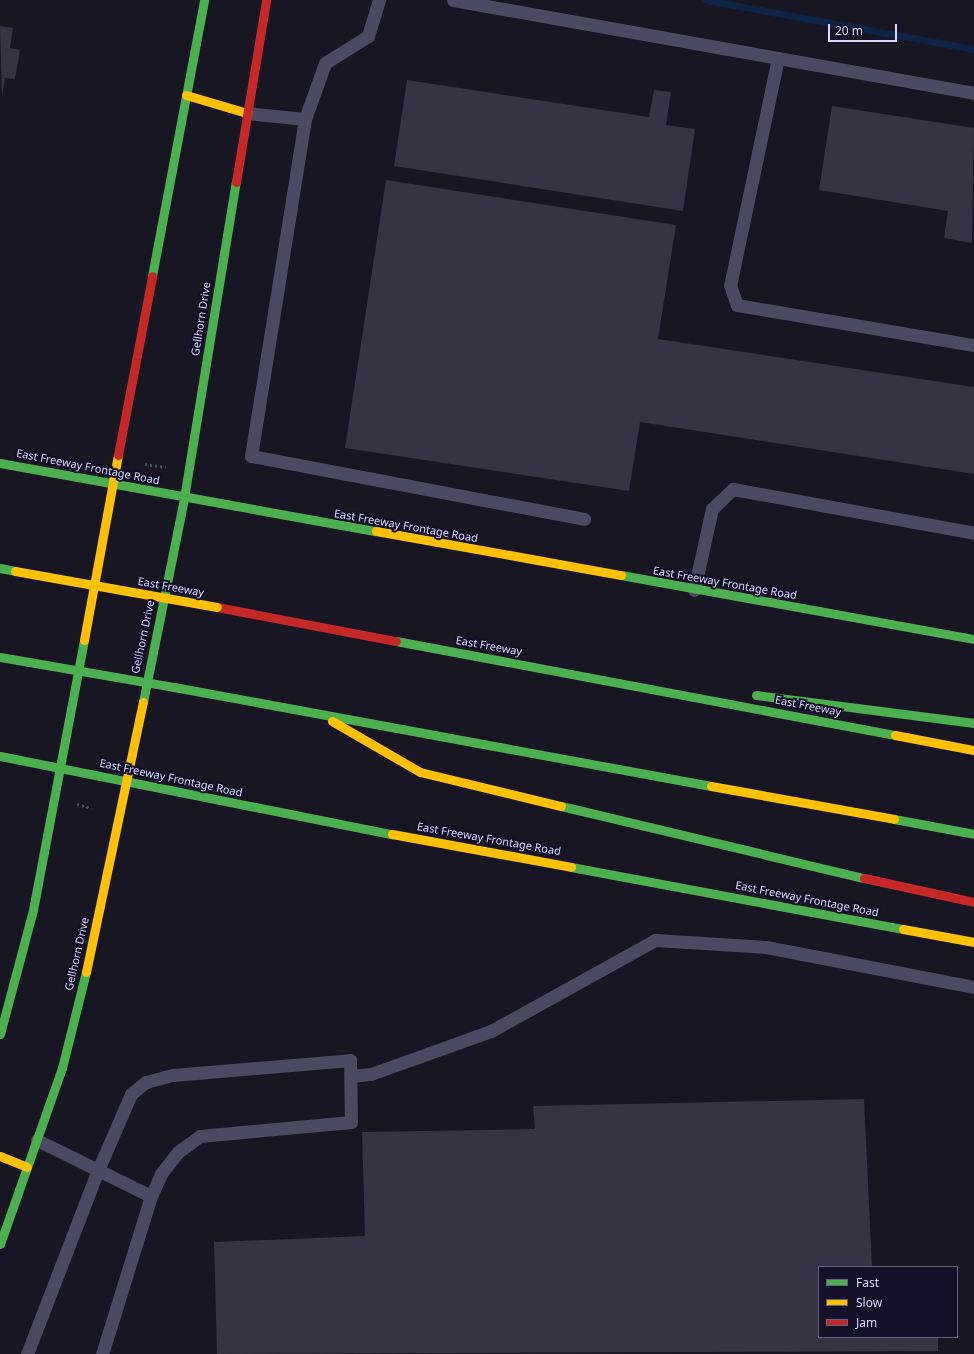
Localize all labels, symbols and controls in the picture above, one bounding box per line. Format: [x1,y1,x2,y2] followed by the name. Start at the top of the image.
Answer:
[830,16,899,42] scale bar
[835,22,863,39] text: 20 m
[189,281,213,357] street label: Gellhorn Drive
[15,447,161,487] street label: East Freeway Frontage Road
[333,507,479,545] street label: East Freeway Frontage Road
[652,564,798,602] street label: East Freeway Frontage Road
[137,575,205,599] street label: East Freeway
[129,599,157,675] street label: Gellhorn Drive
[455,634,523,658] street label: East Freeway
[774,693,842,719] street label: East Freeway
[98,756,244,800] street label: East Freeway Frontage Road
[416,820,562,858] street label: East Freeway Frontage Road
[734,879,880,919] street label: East Freeway Frontage Road
[62,916,92,992] street label: Gellhorn Drive
[818,1266,958,1338] legend
[856,1274,879,1291] text: Fast
[856,1294,882,1311] text: Slow
[856,1314,877,1331] text: Jam

